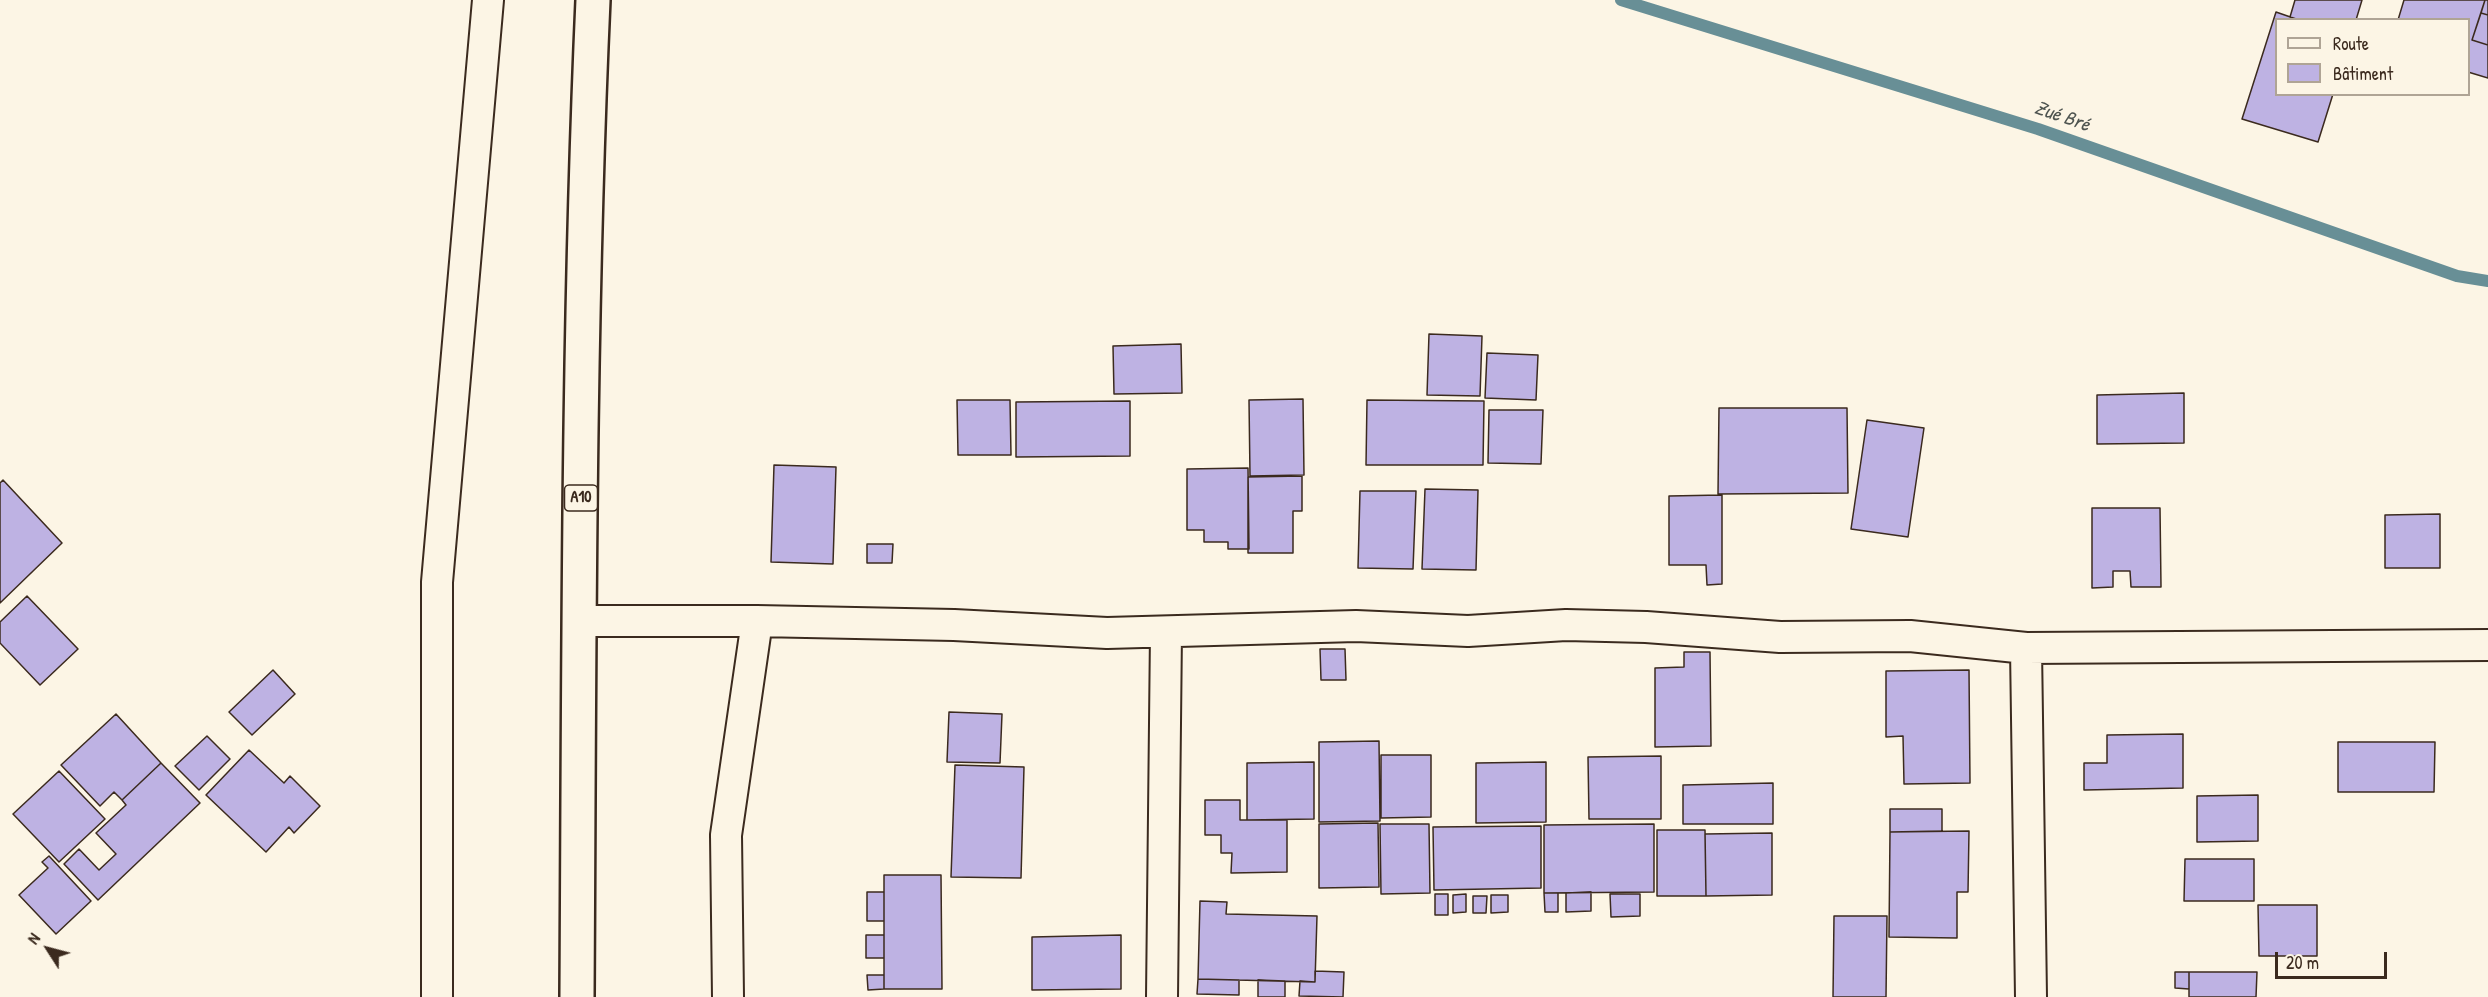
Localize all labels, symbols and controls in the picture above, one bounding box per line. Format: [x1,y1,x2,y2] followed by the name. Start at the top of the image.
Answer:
[2275,18,2470,96] legend
[2333,31,2369,56] text: Route
[2333,61,2393,86] text: Bâtiment
[2031,96,2093,138] water label: Zué Bré
[564,485,598,511] road number: A10
[18,919,78,979] north arrow
[22,929,45,948] text: N
[2278,940,2390,978] scale bar
[2286,950,2319,975] text: 20 m

